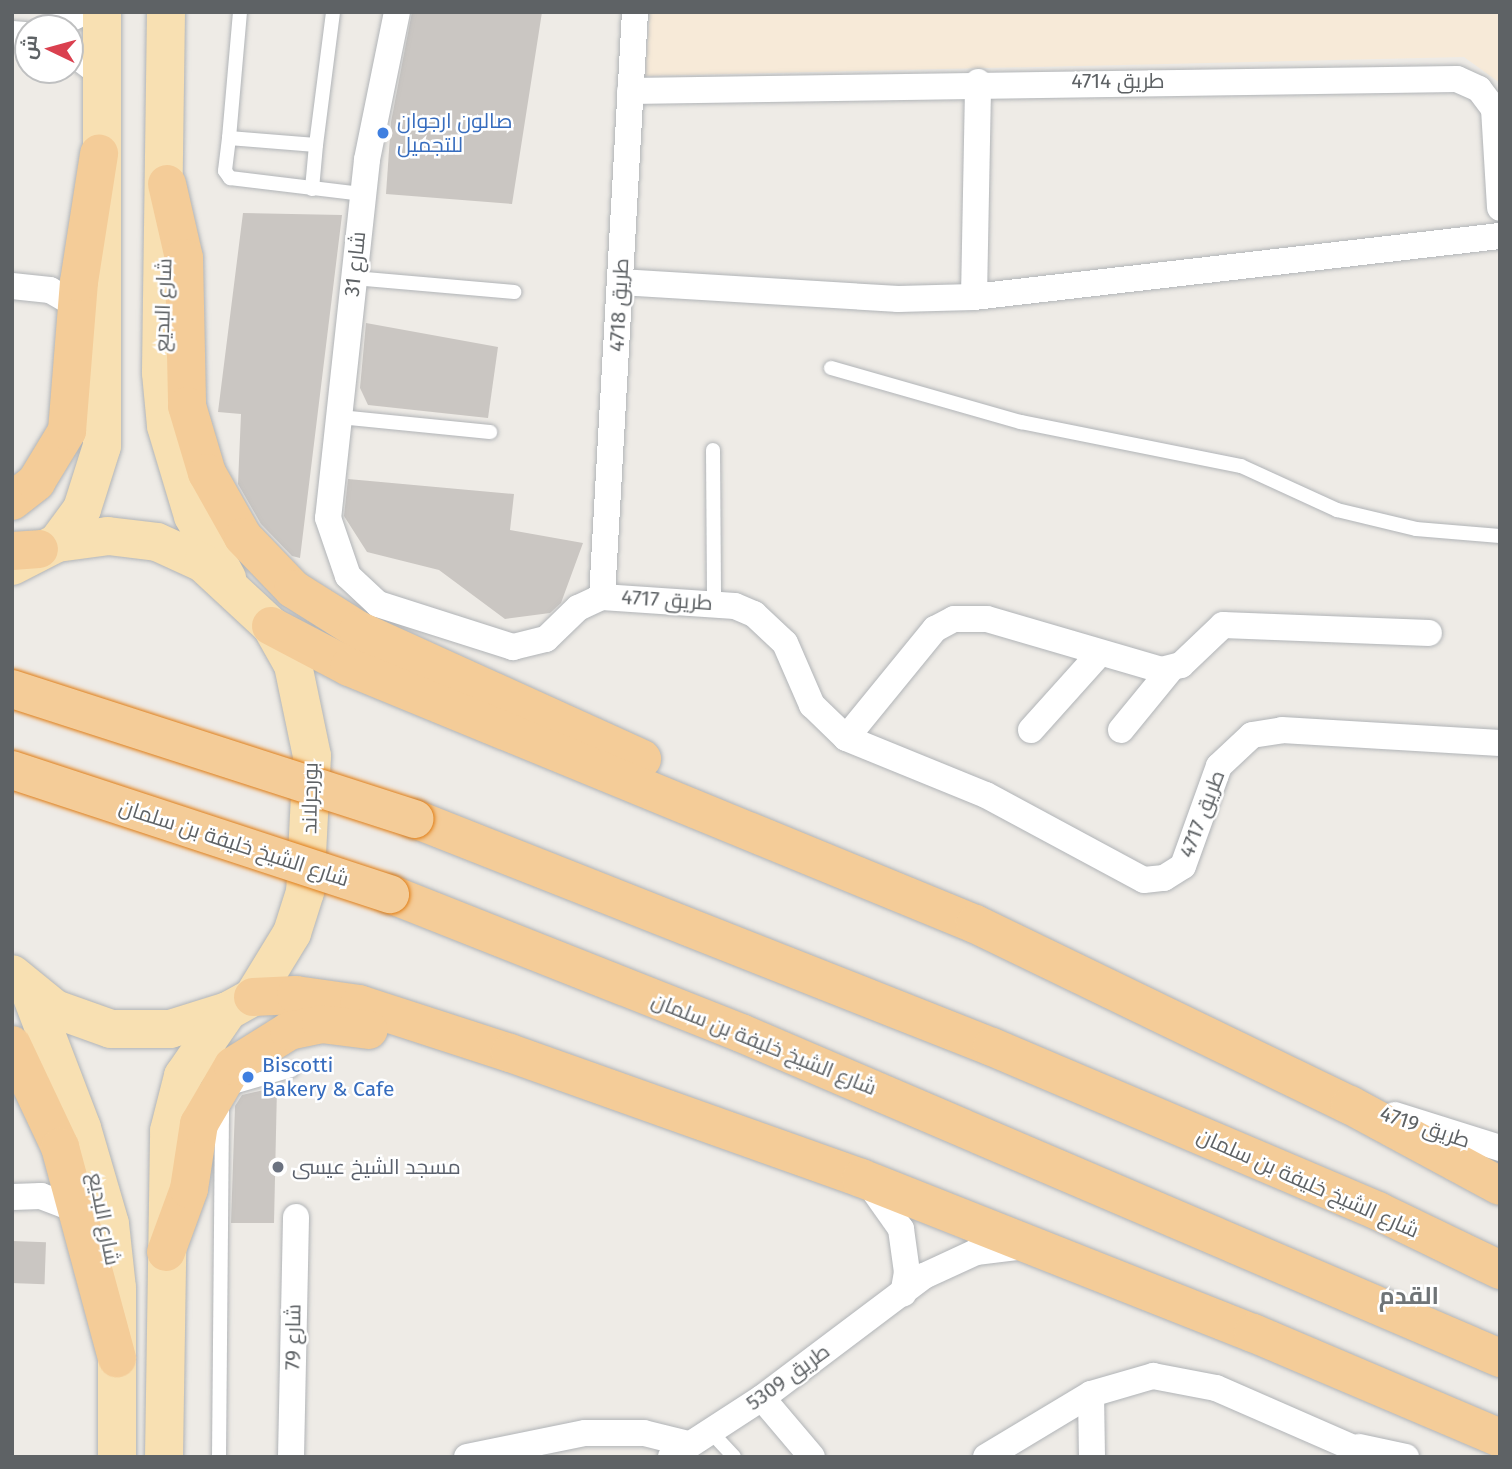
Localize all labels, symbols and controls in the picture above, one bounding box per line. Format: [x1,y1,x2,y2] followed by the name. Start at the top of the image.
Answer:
[14,14,84,84] north arrow
[17,34,42,60] text: ش
[1071,68,1165,94] street label: طريق 4714
[397,108,512,158] place label: صالون ارجوان للتجميل
[375,125,391,141] marker: صالون ارجوان للتجميل
[339,230,371,298] street label: شارع 31
[604,257,634,353] street label: طريق 4718
[149,258,177,352] street label: شارع البديع
[620,584,714,616] street label: طريق 4717
[297,762,323,834] street label: بورجرلاند
[1174,767,1230,861] street label: طريق 4717
[116,794,352,892] street label: شارع الشيخ خليفة بن سلمان
[648,987,880,1101] street label: شارع الشيخ خليفة بن سلمان
[262,1052,394,1102] place label: Biscotti Bakery & Cafe
[240,1069,256,1085] marker: Biscotti Bakery & Cafe
[1377,1101,1473,1153] street label: طريق 4719
[1193,1123,1423,1243] street label: شارع الشيخ خليفة بن سلمان
[292,1154,461,1180] place label: مسجد الشيخ عيسى
[270,1159,286,1175] marker: مسجد الشيخ عيسى
[83,1170,125,1268] street label: شارع البديع
[1379,1283,1439,1311] district label: القدم
[280,1304,306,1370] street label: شارع 79
[741,1338,835,1416] street label: طريق 5309

